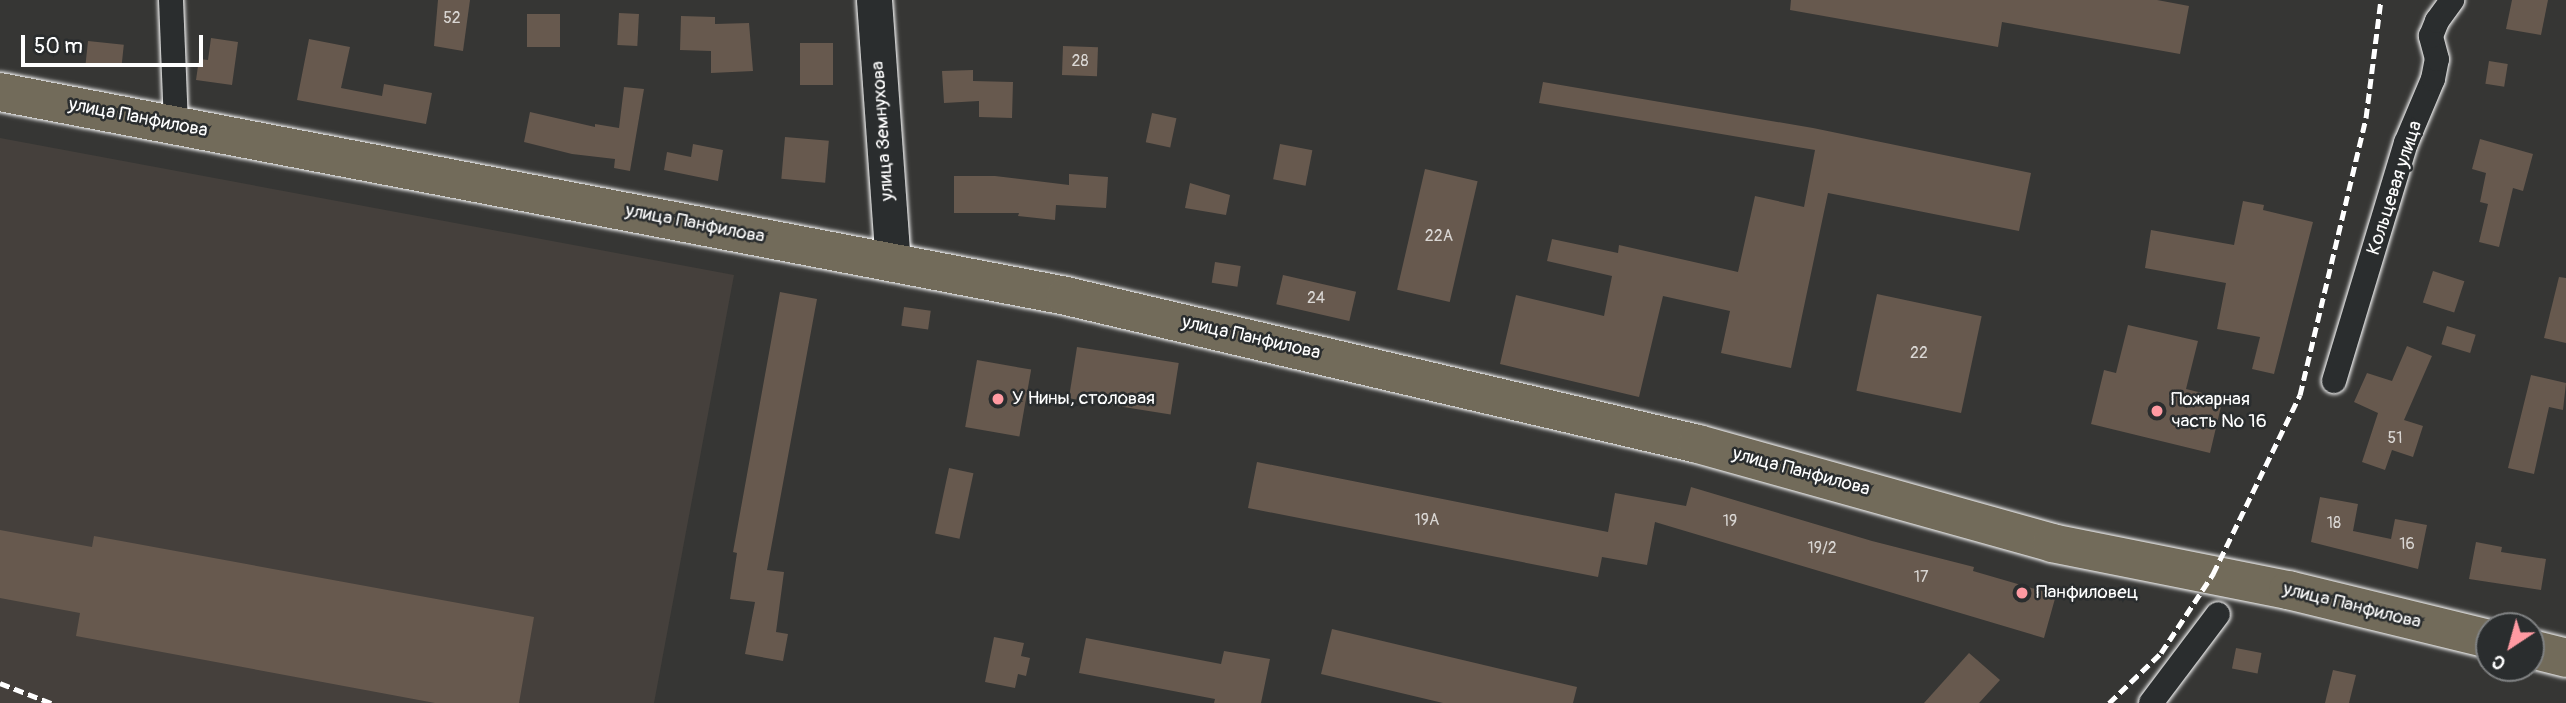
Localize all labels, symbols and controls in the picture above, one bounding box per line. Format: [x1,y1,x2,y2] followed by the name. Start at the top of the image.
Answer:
[443,8,461,28] house number: 52
[24,21,206,65] scale bar
[34,33,83,60] text: 50 m
[1071,51,1089,71] house number: 28
[867,60,899,202] street label: улица Земнухова
[66,93,210,143] street label: улица Панфилова
[2363,118,2427,258] street label: Кольцевая улица
[623,199,767,249] street label: улица Панфилова
[1425,226,1453,246] house number: 22А
[1307,288,1325,308] house number: 24
[1180,311,1322,365] street label: улица Панфилова
[1910,343,1928,363] house number: 22
[1012,388,1155,410] place label: У Нины, столовая
[2171,389,2267,433] place label: Пожарная часть № 16
[990,391,1006,407] marker: У Нины, столовая
[2149,403,2165,419] marker: Пожарная часть № 16
[2388,428,2402,448] house number: 51
[1730,443,1872,501] street label: улица Панфилова
[1415,510,1439,530] house number: 19А
[1723,511,1737,531] house number: 19
[2327,513,2341,533] house number: 18
[2399,534,2415,554] house number: 16
[1807,538,1837,558] house number: 19/2
[1914,567,1928,587] house number: 17
[2281,578,2423,634] street label: улица Панфилова
[2036,582,2138,604] place label: Панфиловец
[2014,585,2030,601] marker: Панфиловец
[2475,612,2545,682] north arrow
[2487,649,2511,676] text: С

